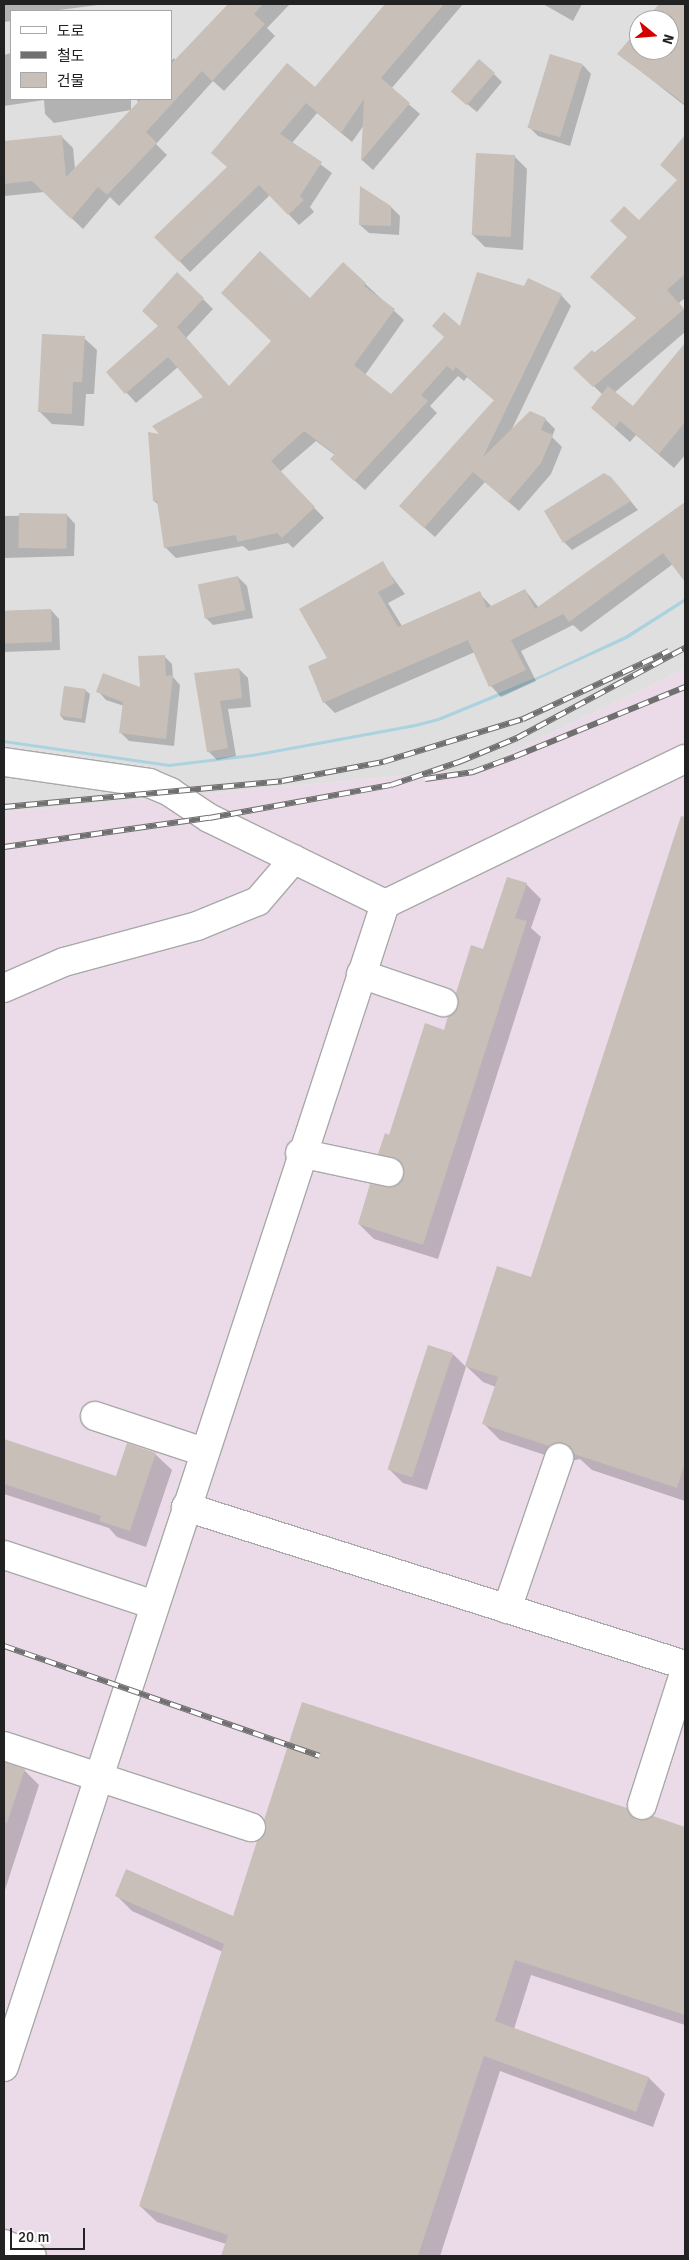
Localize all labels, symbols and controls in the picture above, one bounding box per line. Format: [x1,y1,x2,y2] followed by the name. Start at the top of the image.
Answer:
[10,10,172,100] legend
[629,10,679,60] north arrow
[57,22,85,40] text: 도로
[658,32,677,46] text: N
[57,47,85,65] text: 철도
[57,72,85,90] text: 건물
[12,2218,88,2250] scale bar
[18,2228,49,2246] text: 20 m

